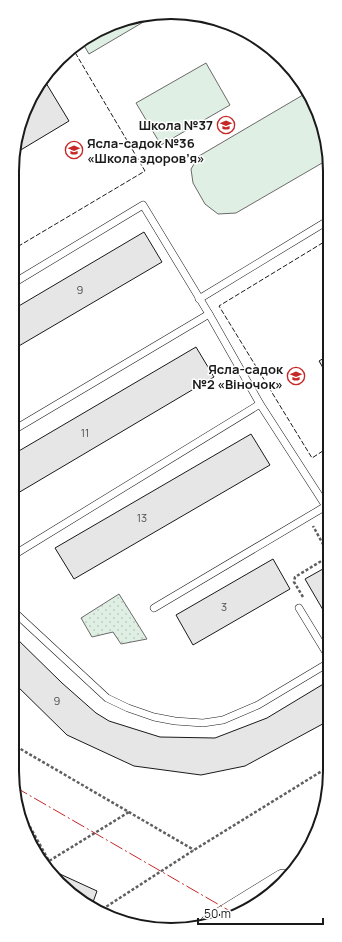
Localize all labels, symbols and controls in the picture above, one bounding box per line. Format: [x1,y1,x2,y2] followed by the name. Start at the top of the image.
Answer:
[216,115,236,135] school or university icon: Школа №37
[139,116,213,134] place label: Школа №37
[87,134,205,167] place label: Ясла-садок №36 «Школа здоров’я»
[64,140,84,160] school or university icon: Ясла-садок №36 «Школа здоров’я»
[77,282,84,297] house number: 9
[192,360,284,393] place label: Ясла-садок №2 «Віночок»
[286,366,306,386] school or university icon: Ясла-садок №2 «Віночок»
[81,425,89,440] house number: 11
[137,510,147,525] house number: 13
[221,599,227,614] house number: 3
[54,693,61,708] house number: 9
[198,900,323,926] scale bar
[204,905,231,922] text: 50 m

